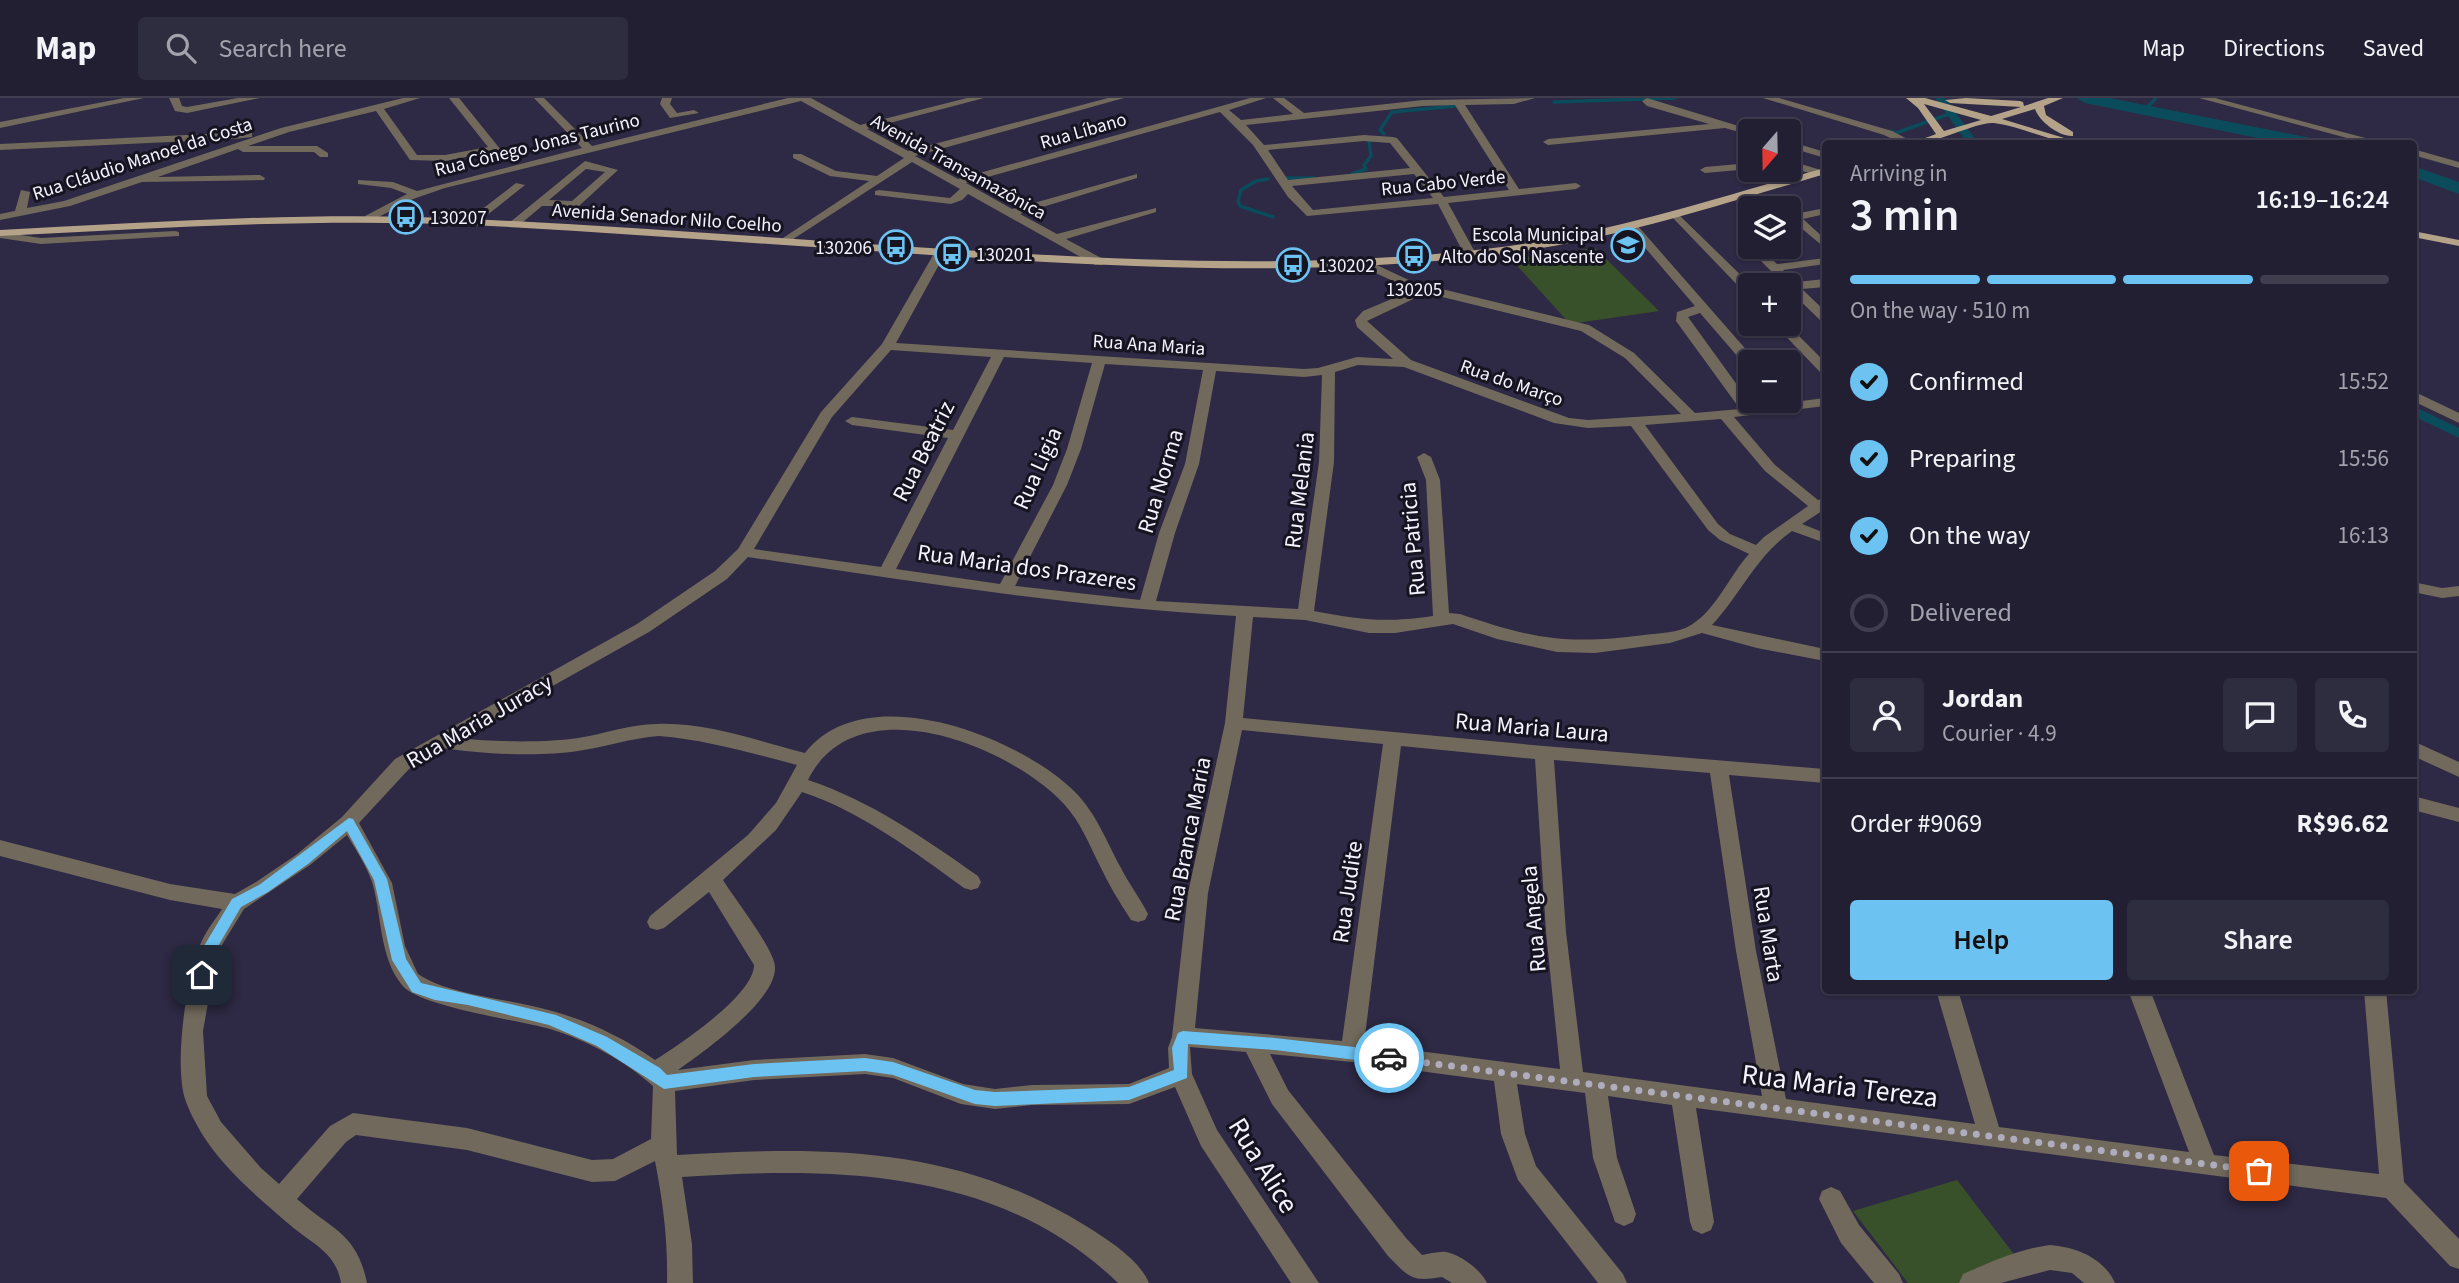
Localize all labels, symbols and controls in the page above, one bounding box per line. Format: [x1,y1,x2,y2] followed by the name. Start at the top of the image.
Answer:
[138,17,628,80] search box
[35,25,96,72] text: Map
[162,29,200,67] icon: search
[218,30,347,67] text: Search here
[2142,31,2185,66] text: Map
[2223,31,2325,66] text: Directions
[2363,31,2424,66] text: Saved
[1037,106,1130,157] street label: Rua Líbano
[432,107,643,184] street label: Rua Cônego Jonas Taurino
[866,108,1051,227] street label: Avenida Transamazônica
[29,111,256,208] street label: Rua Cláudio Manoel da Costa
[1738,119,1801,182] north arrow
[1738,119,1801,413] map controls
[1850,157,1948,190] text: Arriving in
[1380,164,1507,203] street label: Rua Cabo Verde
[2256,181,2389,218] text: 16:19–16:24
[1850,183,1959,248] text: 3 min
[1738,196,1801,259] button: layers
[551,197,783,240] street label: Avenida Senador Nilo Coelho
[387,198,425,236] bus stop icon: 130207
[430,205,487,232] place label: 130207
[1441,222,1604,271] place label: Escola Municipal Alto do Sol Nascente
[1609,226,1647,264] school or university icon: Escola Municipal Alto do Sol Nascente
[877,228,915,266] bus stop icon: 130206
[815,235,872,262] place label: 130206
[933,235,971,273] bus stop icon: 130201
[1395,237,1433,275] bus stop icon: 130205
[976,242,1033,269] place label: 130201
[1274,246,1312,284] bus stop icon: 130202
[1318,253,1375,280] place label: 130202
[1738,273,1801,336] button: +
[1386,277,1442,304] place label: 130205
[1850,294,2030,327] text: On the way · 510 m
[1092,328,1206,363] street label: Rua Ana Maria
[1738,350,1801,413] button: −
[1456,353,1567,414] street label: Rua do Março
[1850,363,1888,401] icon: check
[1909,363,2024,400] text: Confirmed
[2338,365,2389,398] text: 15:52
[884,395,963,507] street label: Rua Beatriz
[1005,422,1070,515] street label: Rua Ligia
[1129,425,1192,538] street label: Rua Norma
[1276,430,1323,550] street label: Rua Melania
[1850,440,1888,478] icon: check
[1909,440,2015,477] text: Preparing
[2338,442,2389,475] text: 15:56
[1391,481,1434,597] street label: Rua Patricia
[1850,517,1888,555] icon: check
[1909,517,2030,554] text: On the way
[2338,519,2389,552] text: 16:13
[915,536,1139,599] street label: Rua Maria dos Prazeres
[1909,594,2012,631] text: Delivered
[400,666,559,777] street label: Rua Maria Juracy
[1850,678,1924,752] button: person
[2223,678,2297,752] button: chat
[2315,678,2389,752] button: phone
[1942,680,2023,717] text: Jordan
[1454,704,1610,751] street label: Rua Maria Laura
[1942,717,2057,750] text: Courier · 4.9
[1155,754,1220,924] street label: Rua Branca Maria
[1850,805,1982,842] text: Order #9069
[2297,805,2389,842] text: R$96.62
[1324,839,1371,945] street label: Rua Judite
[1512,864,1555,974] street label: Rua Angela
[1745,884,1792,985] street label: Rua Marta
[1850,900,2113,980] button: Help
[2127,900,2389,980] button: Share
[172,945,232,1005] pin
[183,956,221,994] icon: home
[1354,1023,1424,1093] courier
[1370,1039,1408,1077] icon: car
[1739,1054,1940,1118] street label: Rua Maria Tereza
[1218,1110,1308,1221] street label: Rua Alice
[2229,1141,2289,1201] pin
[2240,1152,2278,1190] icon: bag

